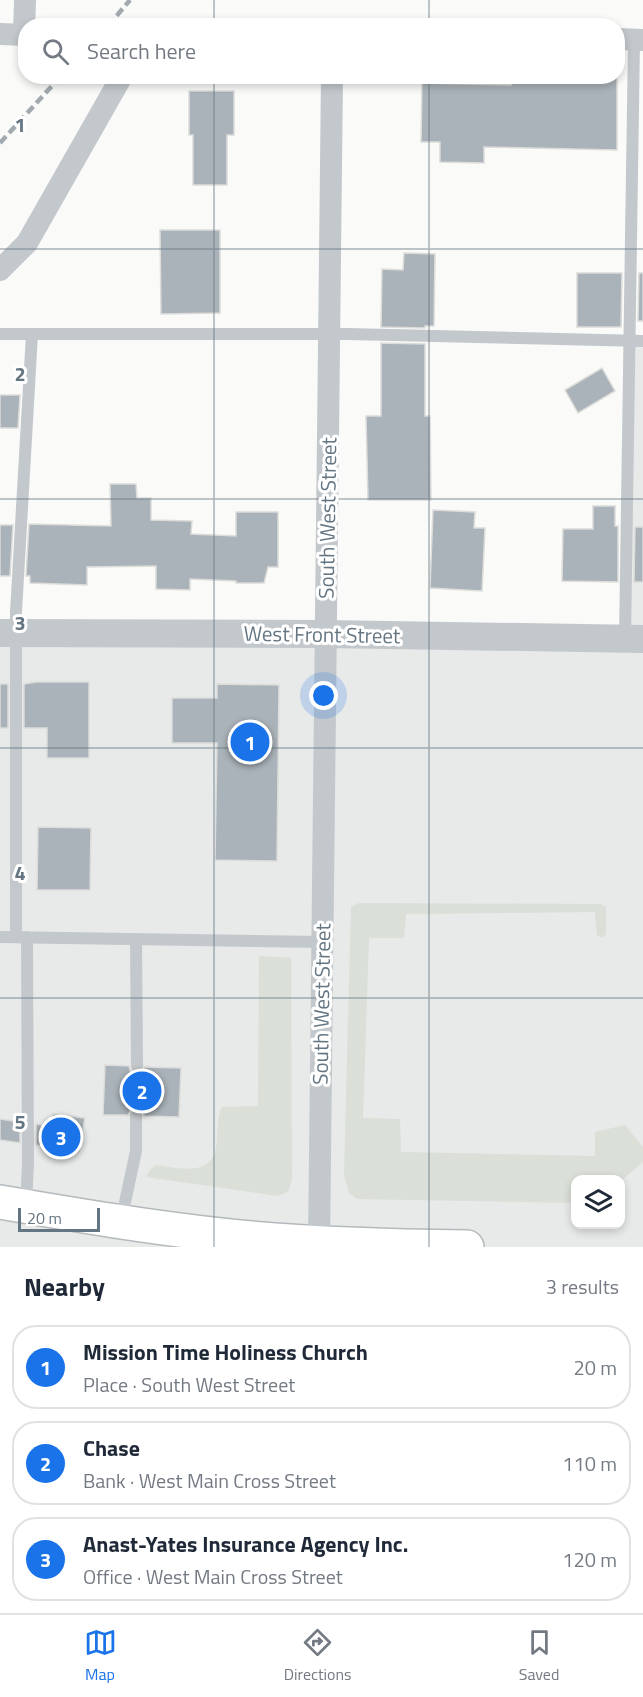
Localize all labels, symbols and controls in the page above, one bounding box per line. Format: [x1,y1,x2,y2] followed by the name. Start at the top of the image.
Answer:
[18,18,625,84] search box
[87,34,196,68] text: Search here
[39,35,72,68] icon: search
[14,109,26,140] text: 1
[14,358,26,389] text: 2
[310,436,344,599] street label: South West Street
[14,607,26,638] text: 3
[243,617,401,651] street label: West Front Street
[309,681,338,710] your location
[230,720,270,764] pin: 1
[14,857,26,888] text: 4
[304,922,338,1085] street label: South West Street
[122,1068,162,1114] pin: 2
[14,1106,26,1137] text: 5
[42,1114,80,1160] pin: 3
[571,1175,625,1229] map controls
[571,1175,625,1229] button: layers
[18,1205,100,1232] scale bar
[27,1206,62,1230] text: 20 m
[24,1267,105,1306] text: Nearby
[546,1271,619,1302] text: 3 results
[83,1335,368,1369] text: Mission Time Holiness Church
[40,1352,51,1383] text: 1
[573,1352,617,1383] text: 20 m
[83,1369,295,1400] text: Place · South West Street
[83,1431,140,1465] text: Chase
[40,1448,51,1479] text: 2
[562,1448,617,1479] text: 110 m
[83,1465,336,1496] text: Bank · West Main Cross Street
[83,1527,408,1561] text: Anast-Yates Insurance Agency Inc.
[40,1544,51,1575] text: 3
[562,1544,617,1575] text: 120 m
[83,1561,343,1592] text: Office · West Main Cross Street
[84,1626,117,1686] tab: Map
[284,1626,352,1686] tab: Directions
[519,1626,559,1686] tab: Saved

